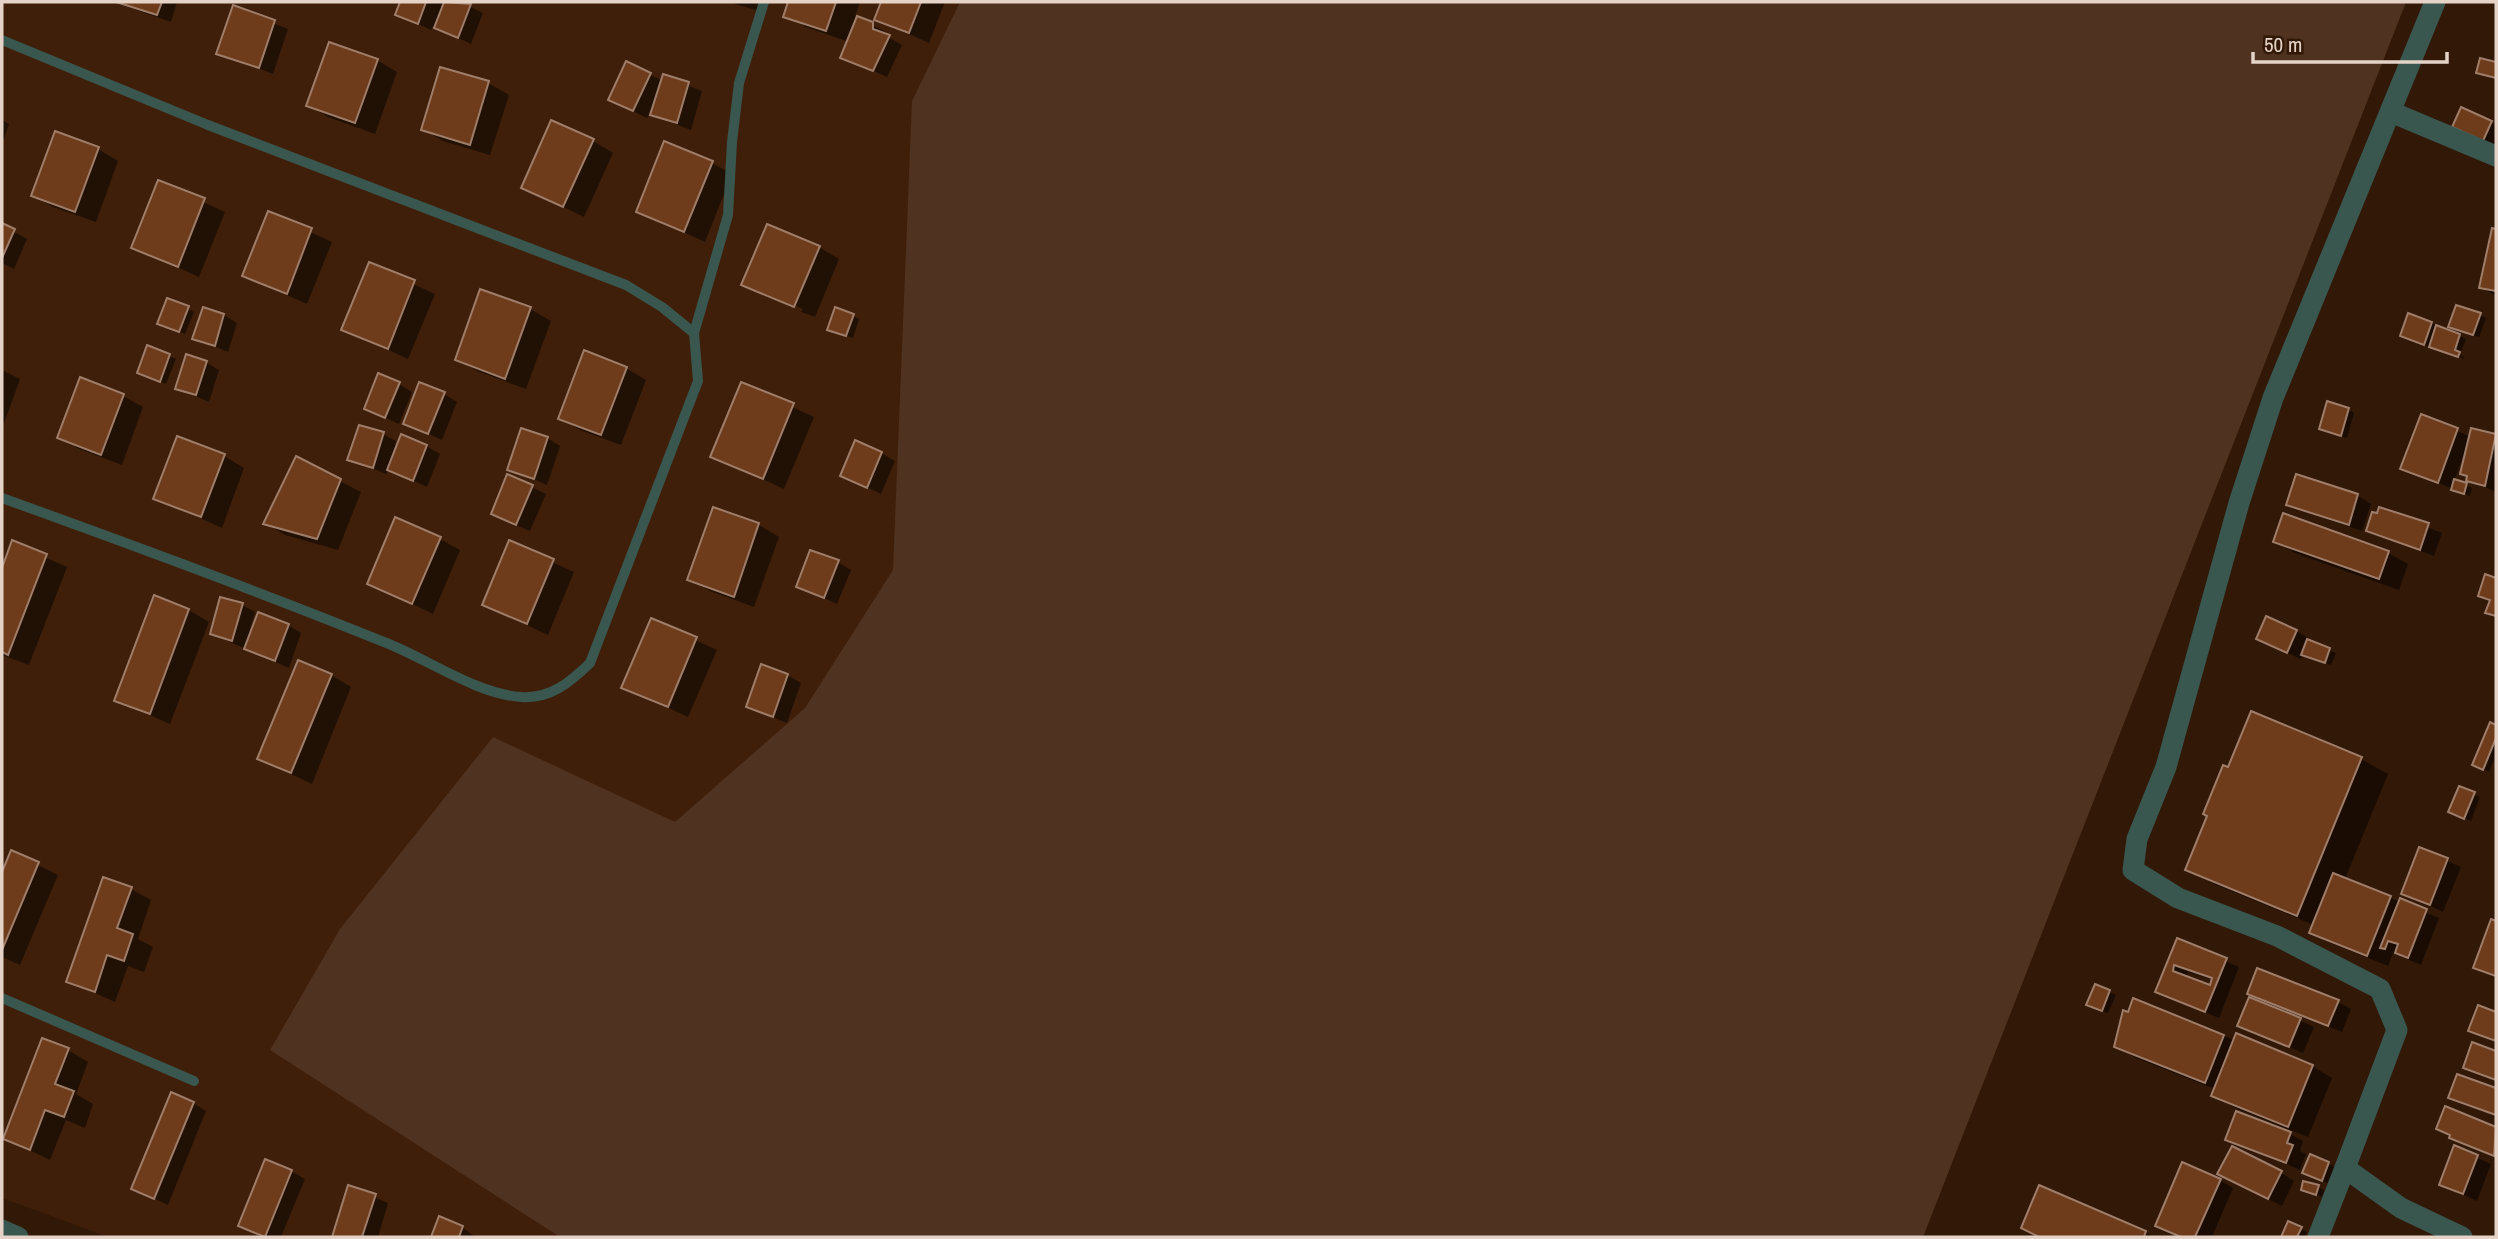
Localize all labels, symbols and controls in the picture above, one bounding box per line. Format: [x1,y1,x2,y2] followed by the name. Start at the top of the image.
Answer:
[2253,21,2447,65] scale bar
[2264,30,2302,59] text: 50 m

